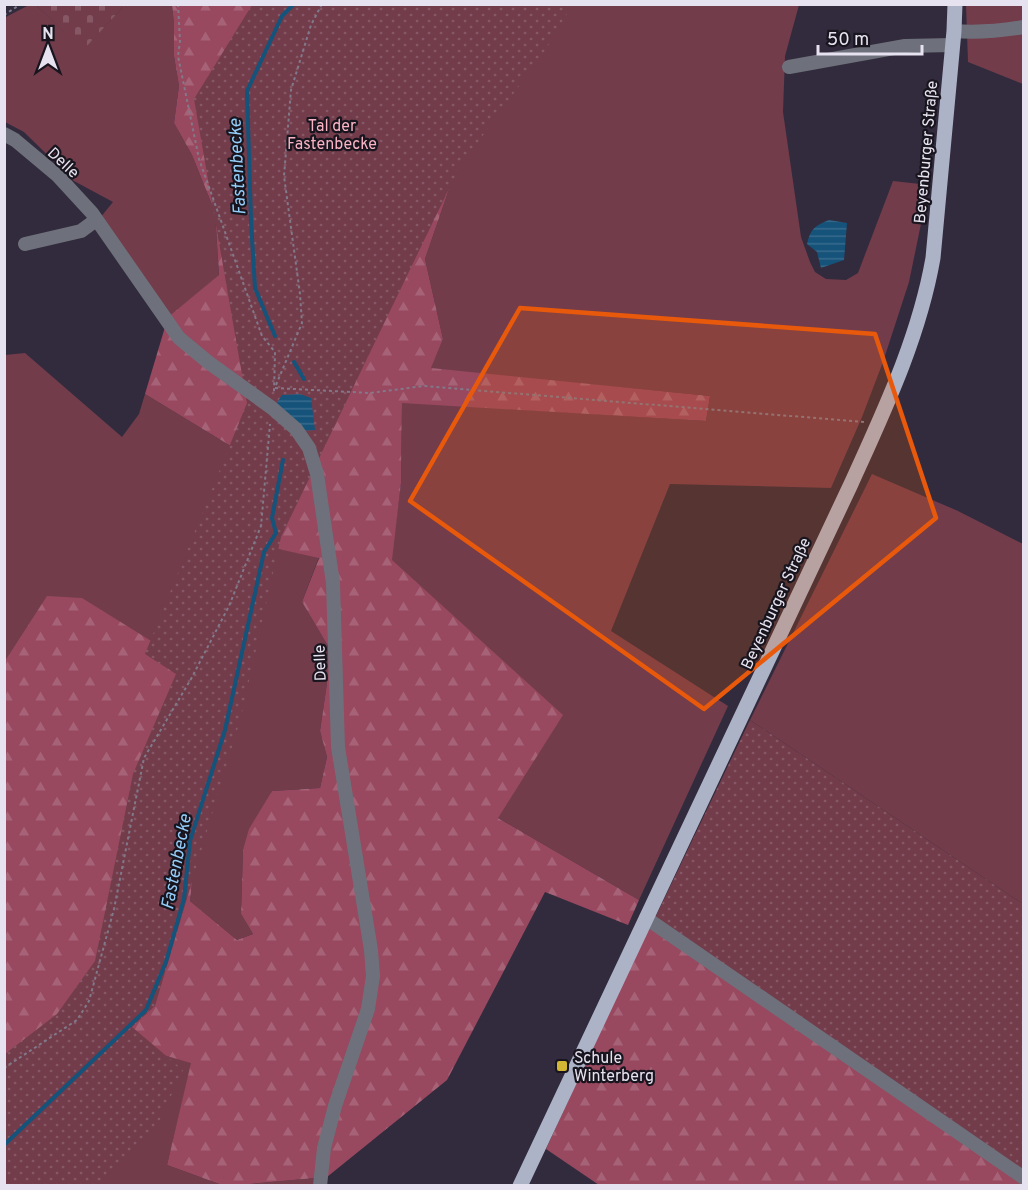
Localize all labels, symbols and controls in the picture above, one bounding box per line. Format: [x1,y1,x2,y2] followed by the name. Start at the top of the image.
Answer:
[18,18,78,78] north arrow
[818,18,922,56] scale bar
[42,25,54,45] text: N
[827,29,869,52] text: 50 m
[911,80,943,224] street label: Beyenburger Straße
[224,117,253,216] water label: Fastenbecke
[287,117,377,155] park label: Tal der Fastenbecke
[43,144,83,183] street label: Delle
[737,535,816,673] street label: Beyenburger Straße
[310,644,332,681] street label: Delle
[157,812,198,912] water label: Fastenbecke
[574,1049,654,1087] place label: Schule Winterberg
[555,1059,569,1073] marker: Schule Winterberg

